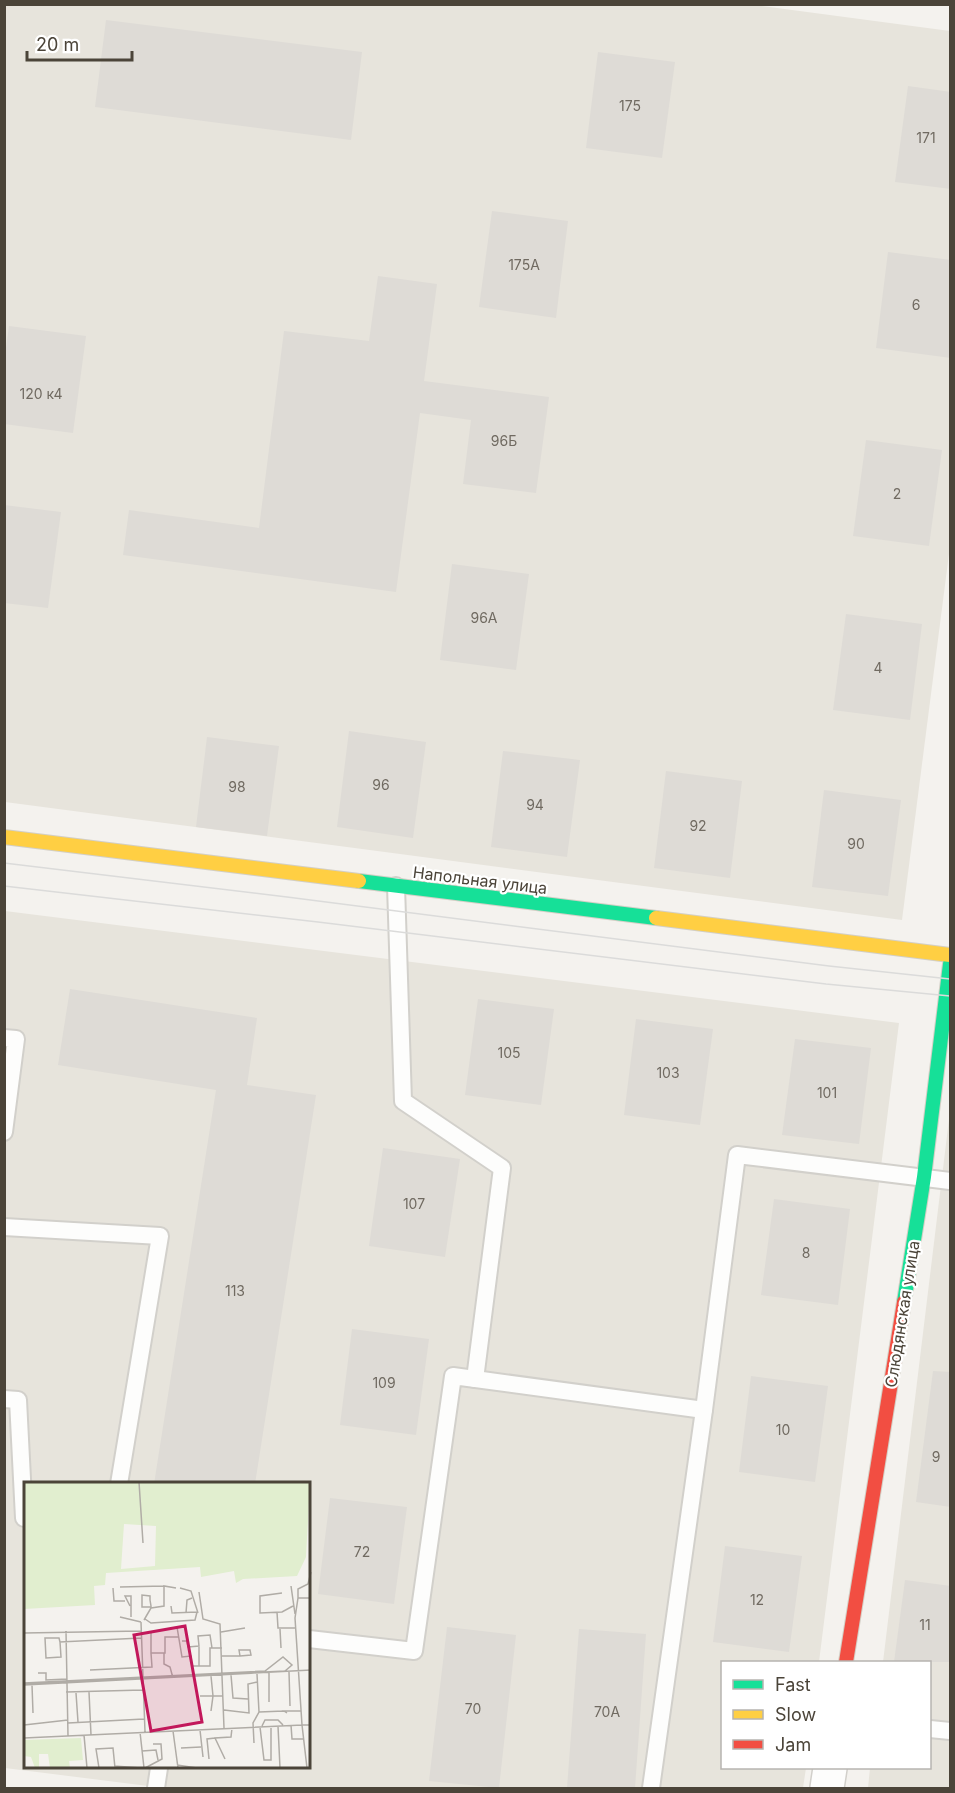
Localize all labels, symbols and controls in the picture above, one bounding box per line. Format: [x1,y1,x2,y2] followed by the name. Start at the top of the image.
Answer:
[27,24,132,62] scale bar
[36,34,79,55] text: 20 m
[619,97,641,114] house number: 175
[916,129,936,146] house number: 171
[508,256,540,273] house number: 175А
[912,296,920,313] house number: 6
[20,385,63,402] house number: 120 к4
[491,432,517,449] house number: 96Б
[893,485,901,502] house number: 2
[470,609,498,626] house number: 96А
[873,659,883,676] house number: 4
[372,776,390,793] house number: 96
[228,778,246,795] house number: 98
[526,796,544,813] house number: 94
[689,817,707,834] house number: 92
[847,835,865,852] house number: 90
[412,862,548,898] street label: Напольная улица
[497,1044,521,1061] house number: 105
[656,1064,680,1081] house number: 103
[817,1084,837,1101] house number: 101
[403,1195,425,1212] house number: 107
[881,1239,923,1389] street label: Слюдянская улица
[802,1244,810,1261] house number: 8
[225,1282,245,1299] house number: 113
[372,1374,396,1391] house number: 109
[776,1421,790,1438] house number: 10
[932,1448,940,1465] house number: 9
[24,1482,310,1769] inset map
[354,1543,370,1560] house number: 72
[750,1591,764,1608] house number: 12
[919,1616,931,1633] house number: 11
[721,1661,931,1769] legend
[775,1674,811,1695] text: Fast
[465,1700,481,1717] house number: 70
[594,1703,620,1720] house number: 70А
[775,1704,816,1725] text: Slow
[775,1734,811,1755] text: Jam

